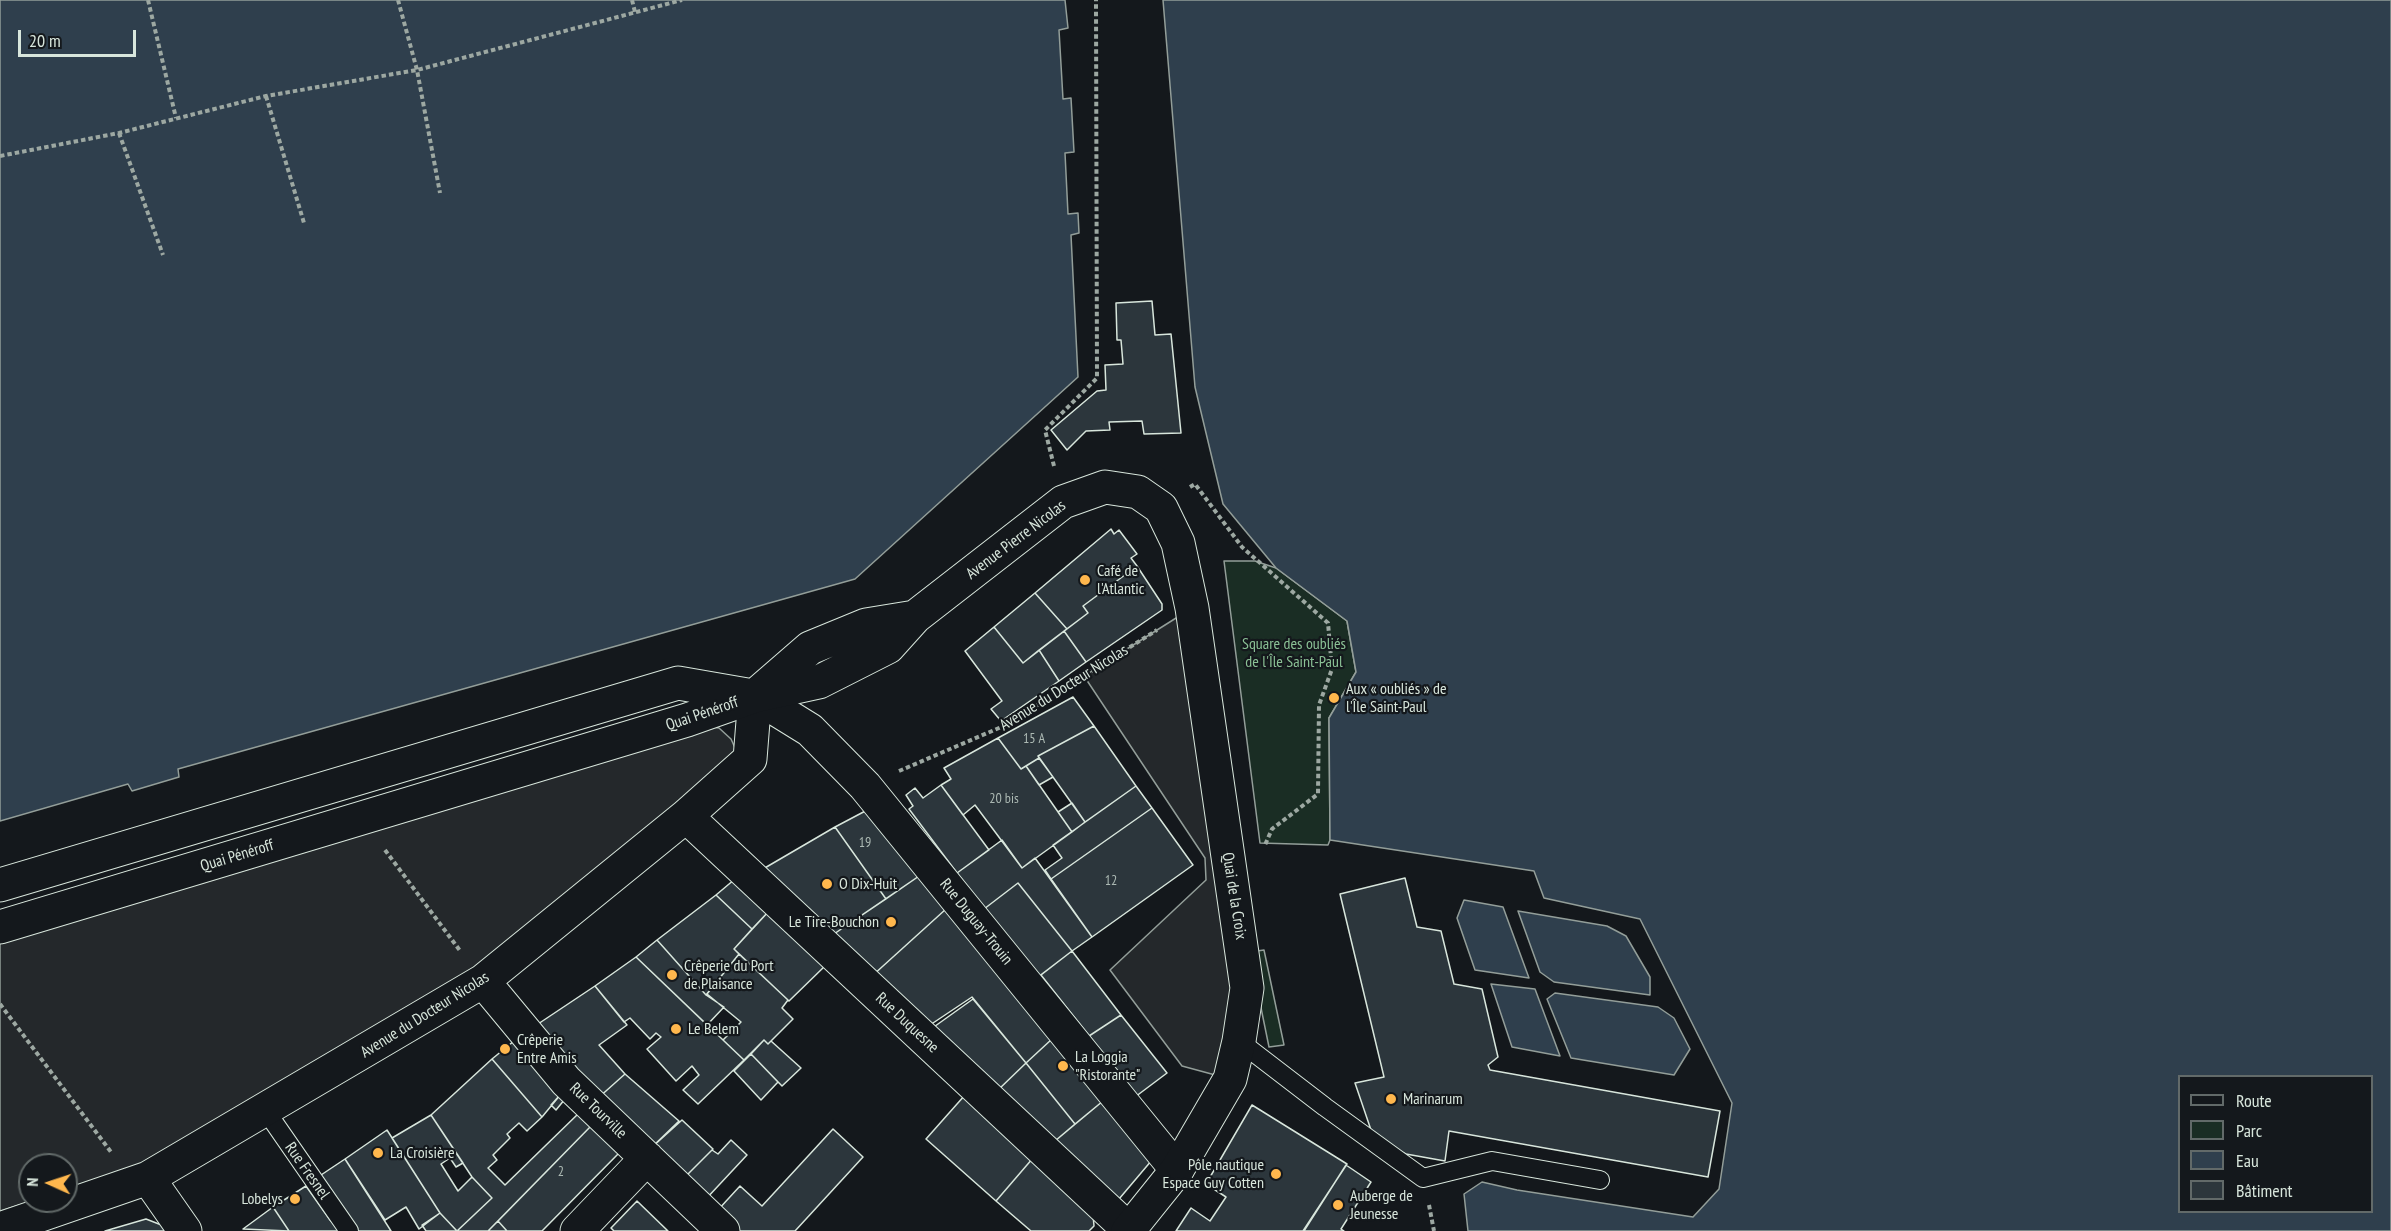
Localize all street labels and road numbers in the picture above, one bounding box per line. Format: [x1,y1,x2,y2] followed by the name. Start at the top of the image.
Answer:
[962,496,1070,584] street label: Avenue Pierre Nicolas
[996,641,1132,735] street label: Avenue du Docteur Nicolas
[663,693,741,735] street label: Quai Pénéroff
[198,836,276,876] street label: Quai Pénéroff
[1218,851,1250,941] street label: Quai de la Croix
[935,875,1017,969] street label: Rue Duguay-Trouin
[357,968,493,1062] street label: Avenue du Docteur Nicolas
[871,989,943,1057] street label: Rue Duquesne
[565,1079,631,1143] street label: Rue Tourville
[280,1139,334,1203] street label: Rue Fresnel

